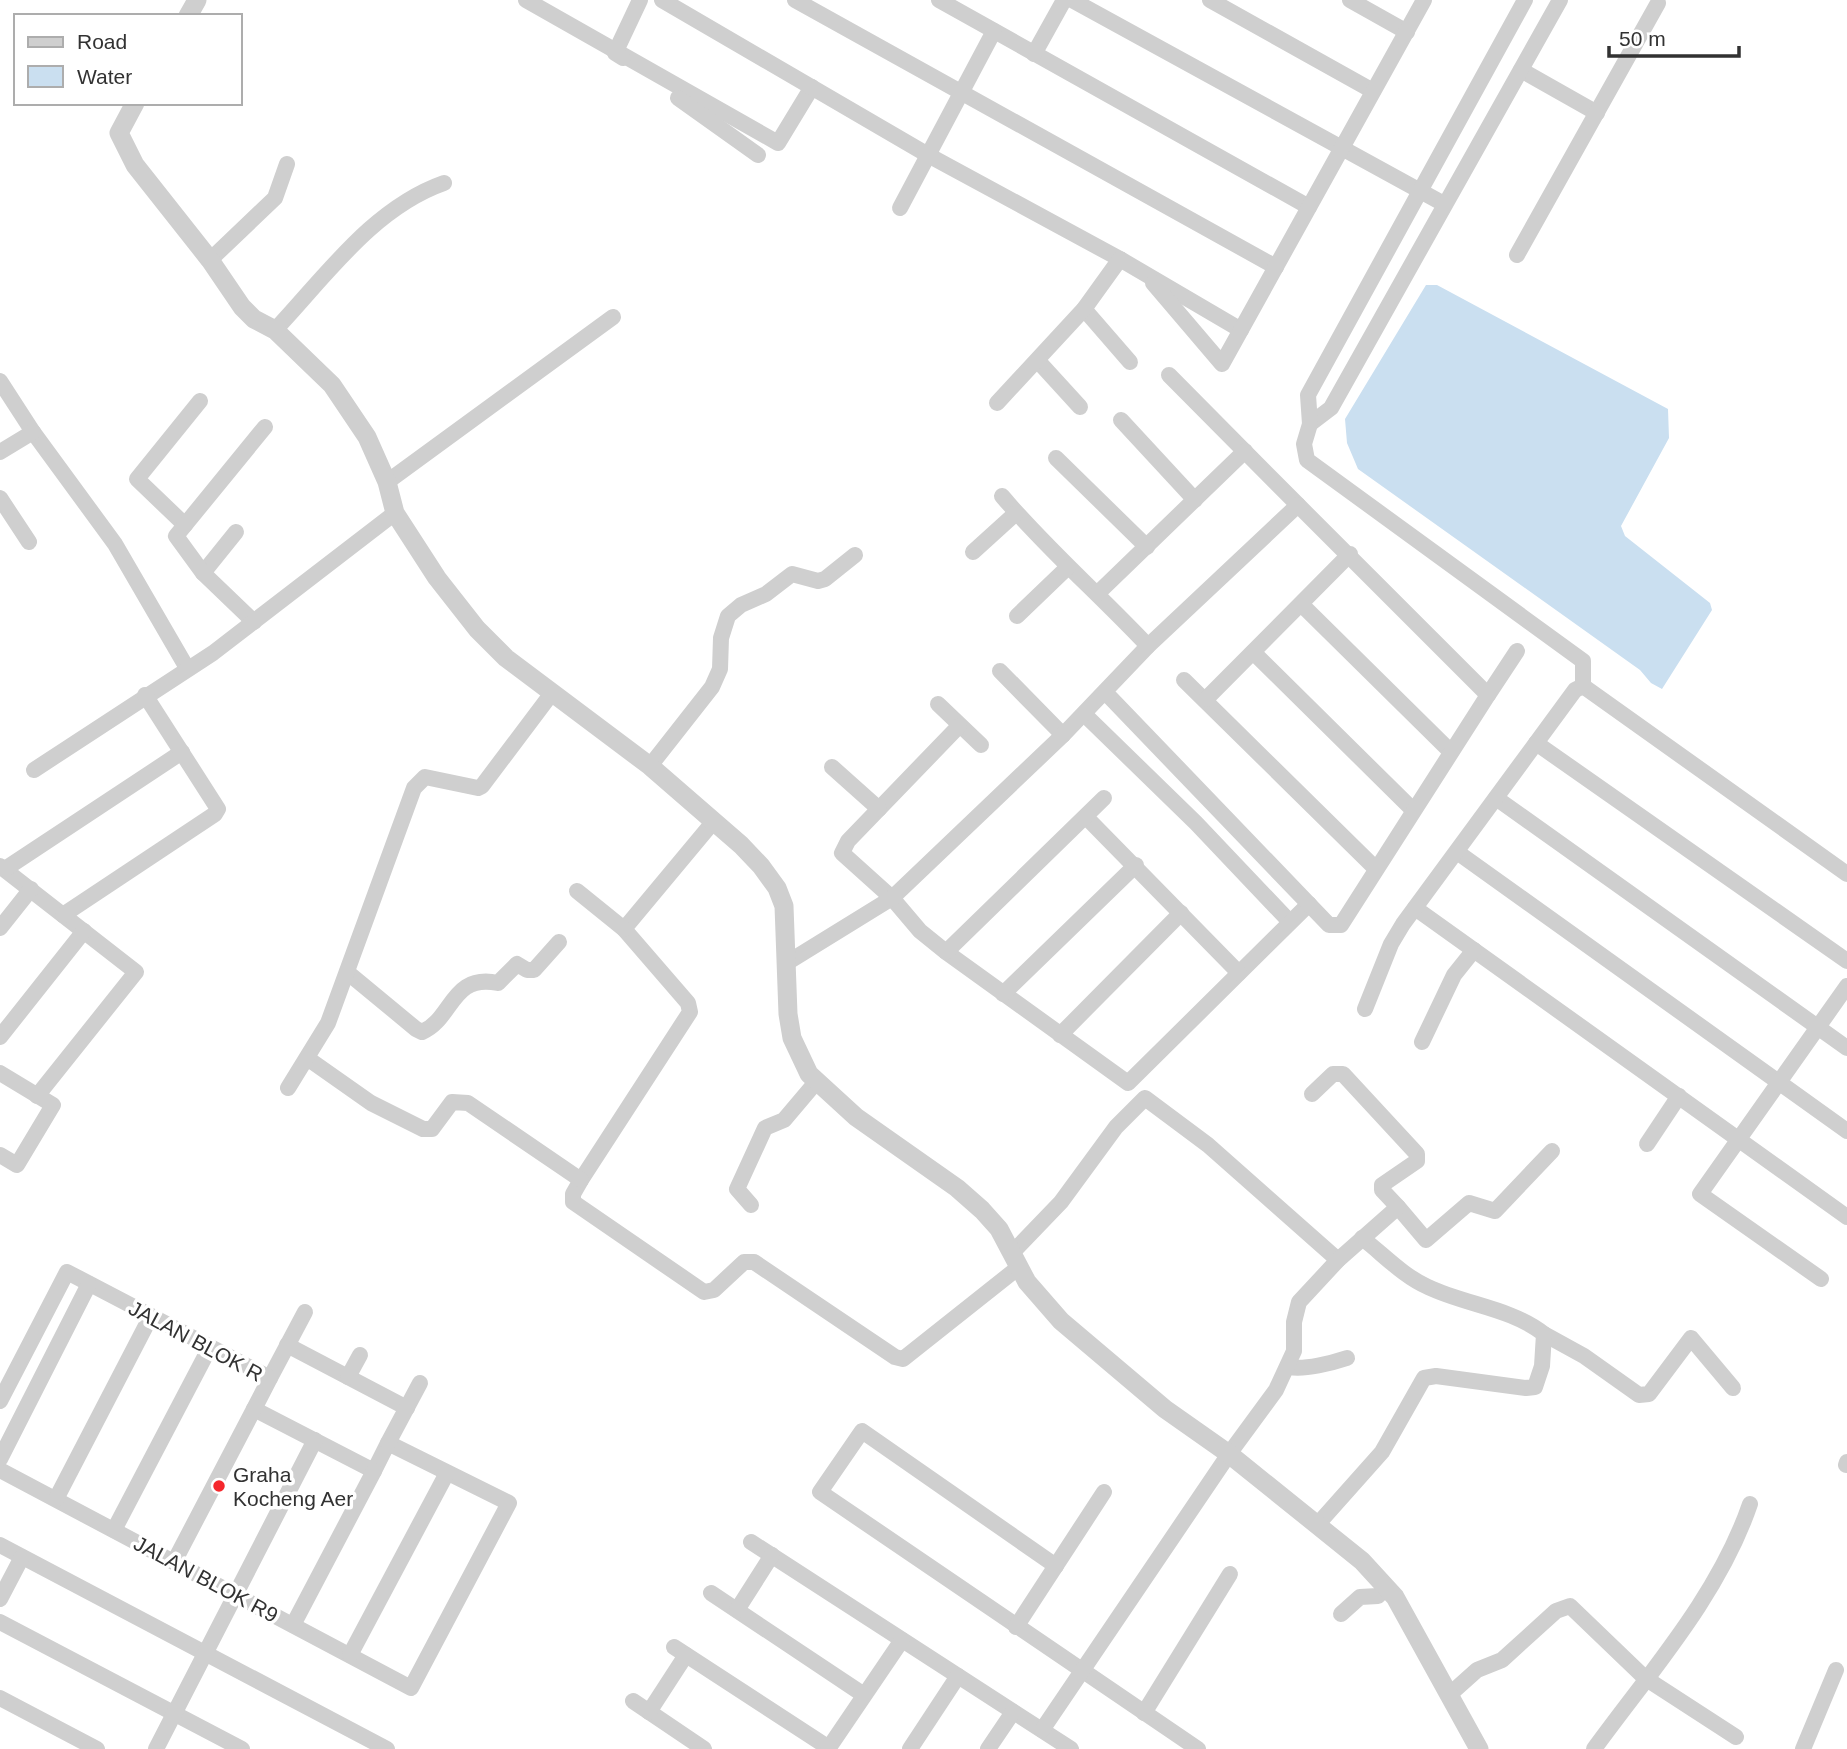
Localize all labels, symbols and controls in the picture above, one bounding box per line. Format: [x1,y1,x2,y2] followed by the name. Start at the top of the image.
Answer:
[14,14,242,105] legend
[1609,14,1738,58] scale bar
[1619,27,1666,50] text: 50 m
[77,30,127,53] text: Road
[77,65,132,88] text: Water
[125,1296,267,1386] street label: JALAN BLOK R
[233,1463,353,1510] place label: Graha Kocheng Aer
[211,1478,227,1494] marker: Graha Kocheng Aer
[130,1531,282,1627] street label: JALAN BLOK R9

